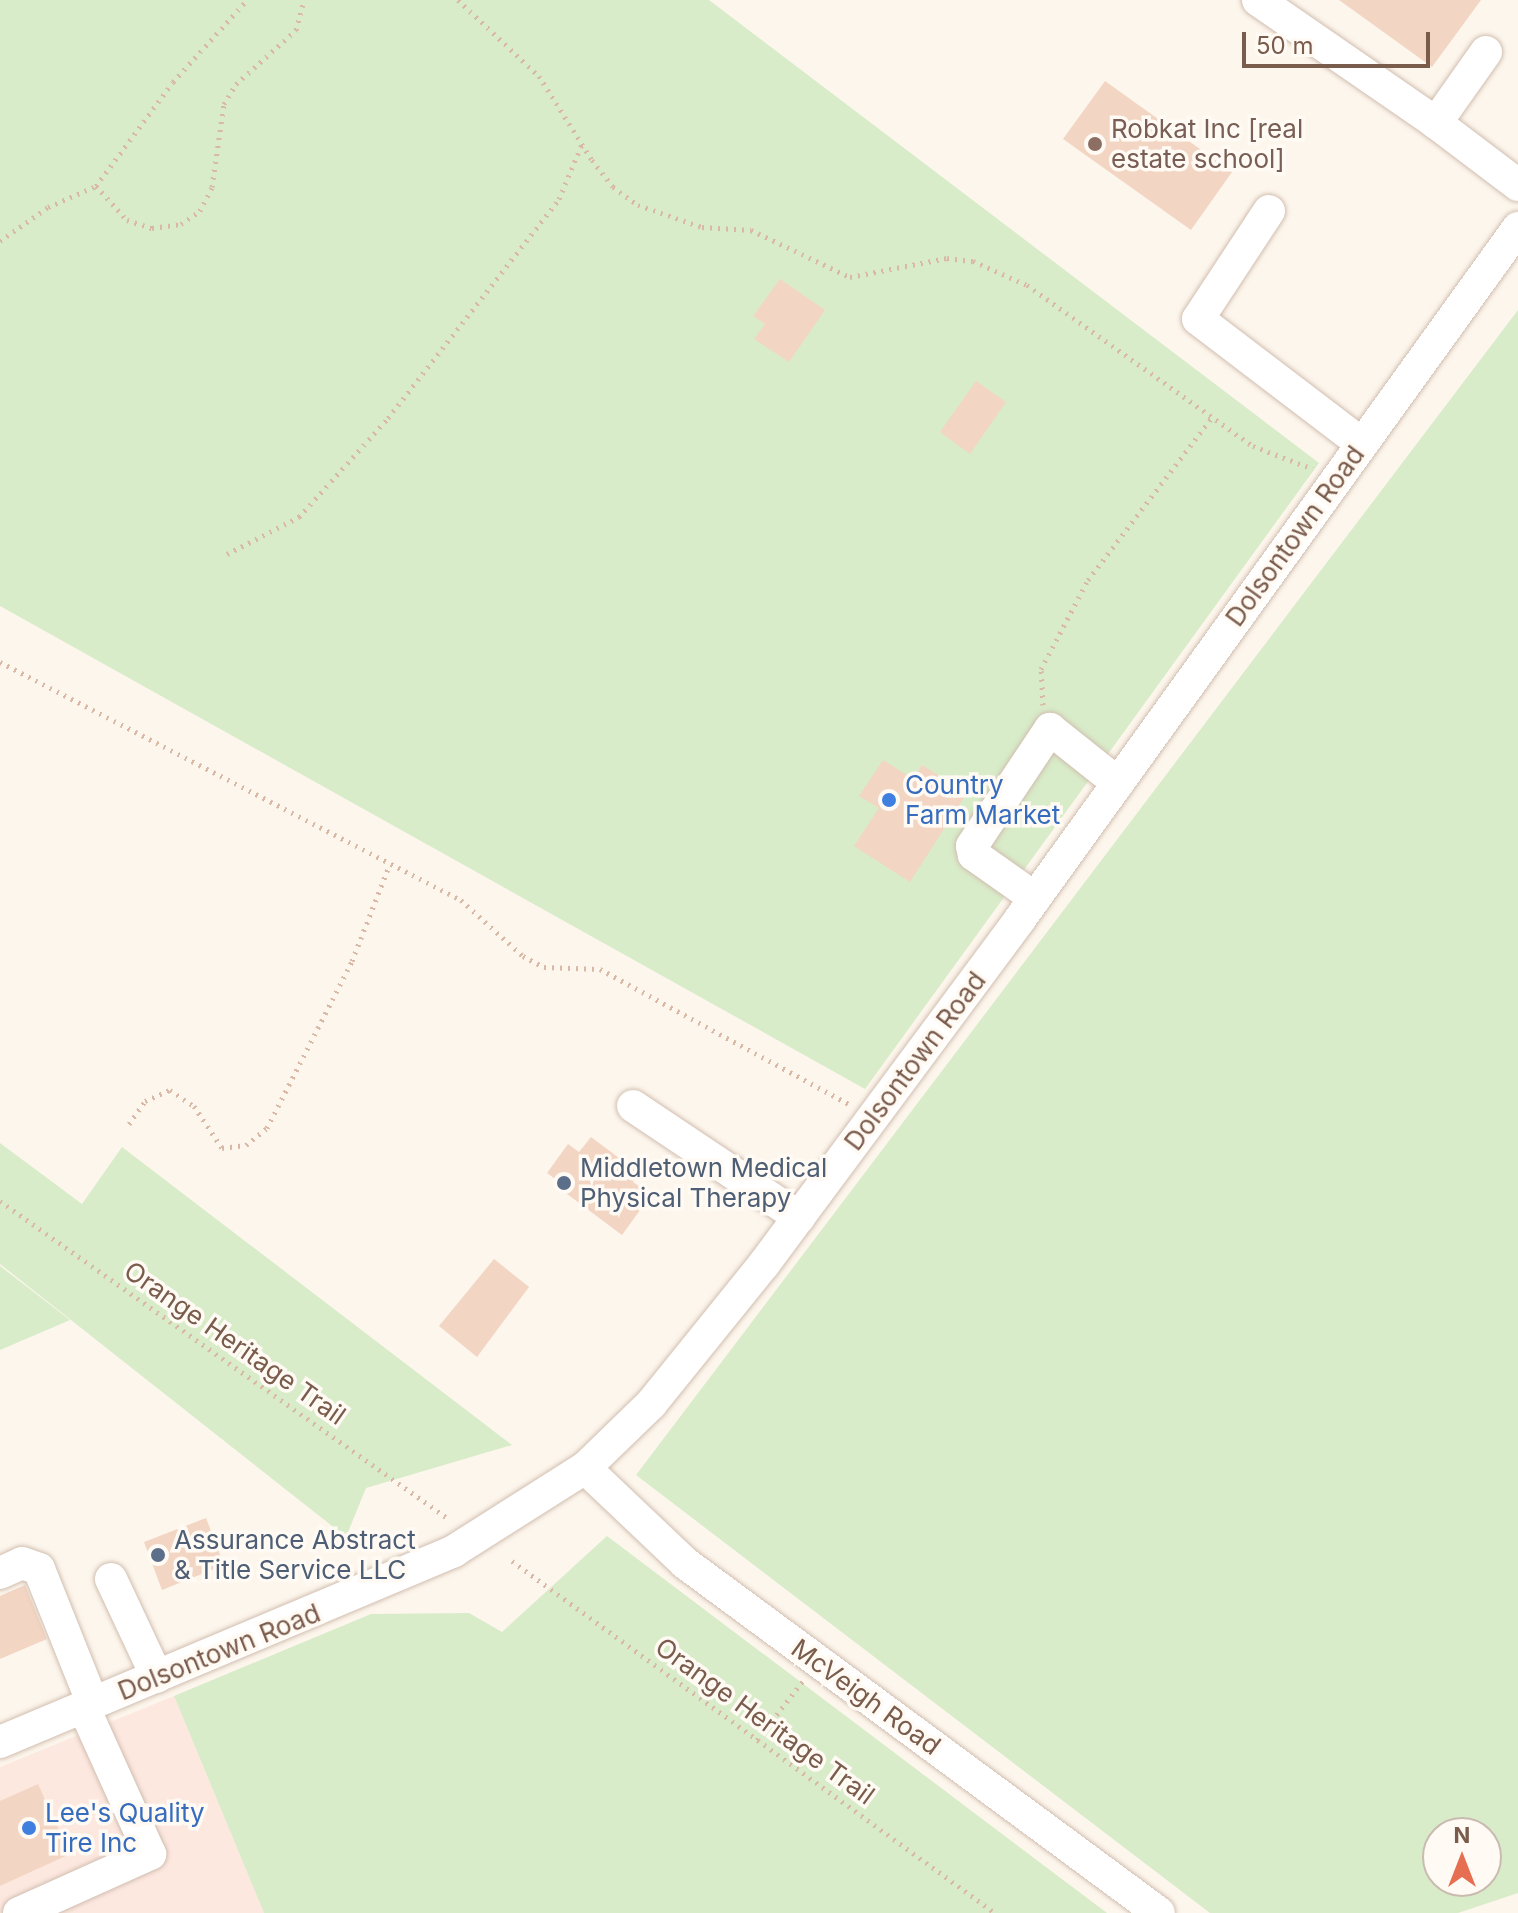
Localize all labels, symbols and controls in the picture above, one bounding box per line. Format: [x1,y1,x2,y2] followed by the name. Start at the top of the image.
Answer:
[1246,16,1434,66] scale bar
[1256,31,1314,60] text: 50 m
[1111,113,1303,174] place label: Robkat Inc [real estate school]
[1086,135,1104,153] marker: Robkat Inc [real estate school]
[1219,440,1371,632] street label: Dolsontown Road
[905,769,1060,830] place label: Country Farm Market
[880,791,898,809] marker: Country Farm Market
[838,966,992,1156] street label: Dolsontown Road
[580,1152,827,1214] place label: Middletown Medical Physical Therapy
[555,1174,573,1192] marker: Middletown Medical Physical Therapy
[118,1255,352,1431] street label: Orange Heritage Trail
[174,1524,416,1586] place label: Assurance Abstract & Title Service LLC
[149,1546,167,1564] marker: Assurance Abstract & Title Service LLC
[113,1597,325,1707] street label: Dolsontown Road
[649,1631,881,1811] street label: Orange Heritage Trail
[785,1633,947,1761] street label: McVeigh Road
[45,1797,205,1858] place label: Lee's Quality Tire Inc
[1422,1817,1502,1897] north arrow
[20,1819,38,1837] marker: Lee's Quality Tire Inc
[1454,1822,1470,1848] text: N

